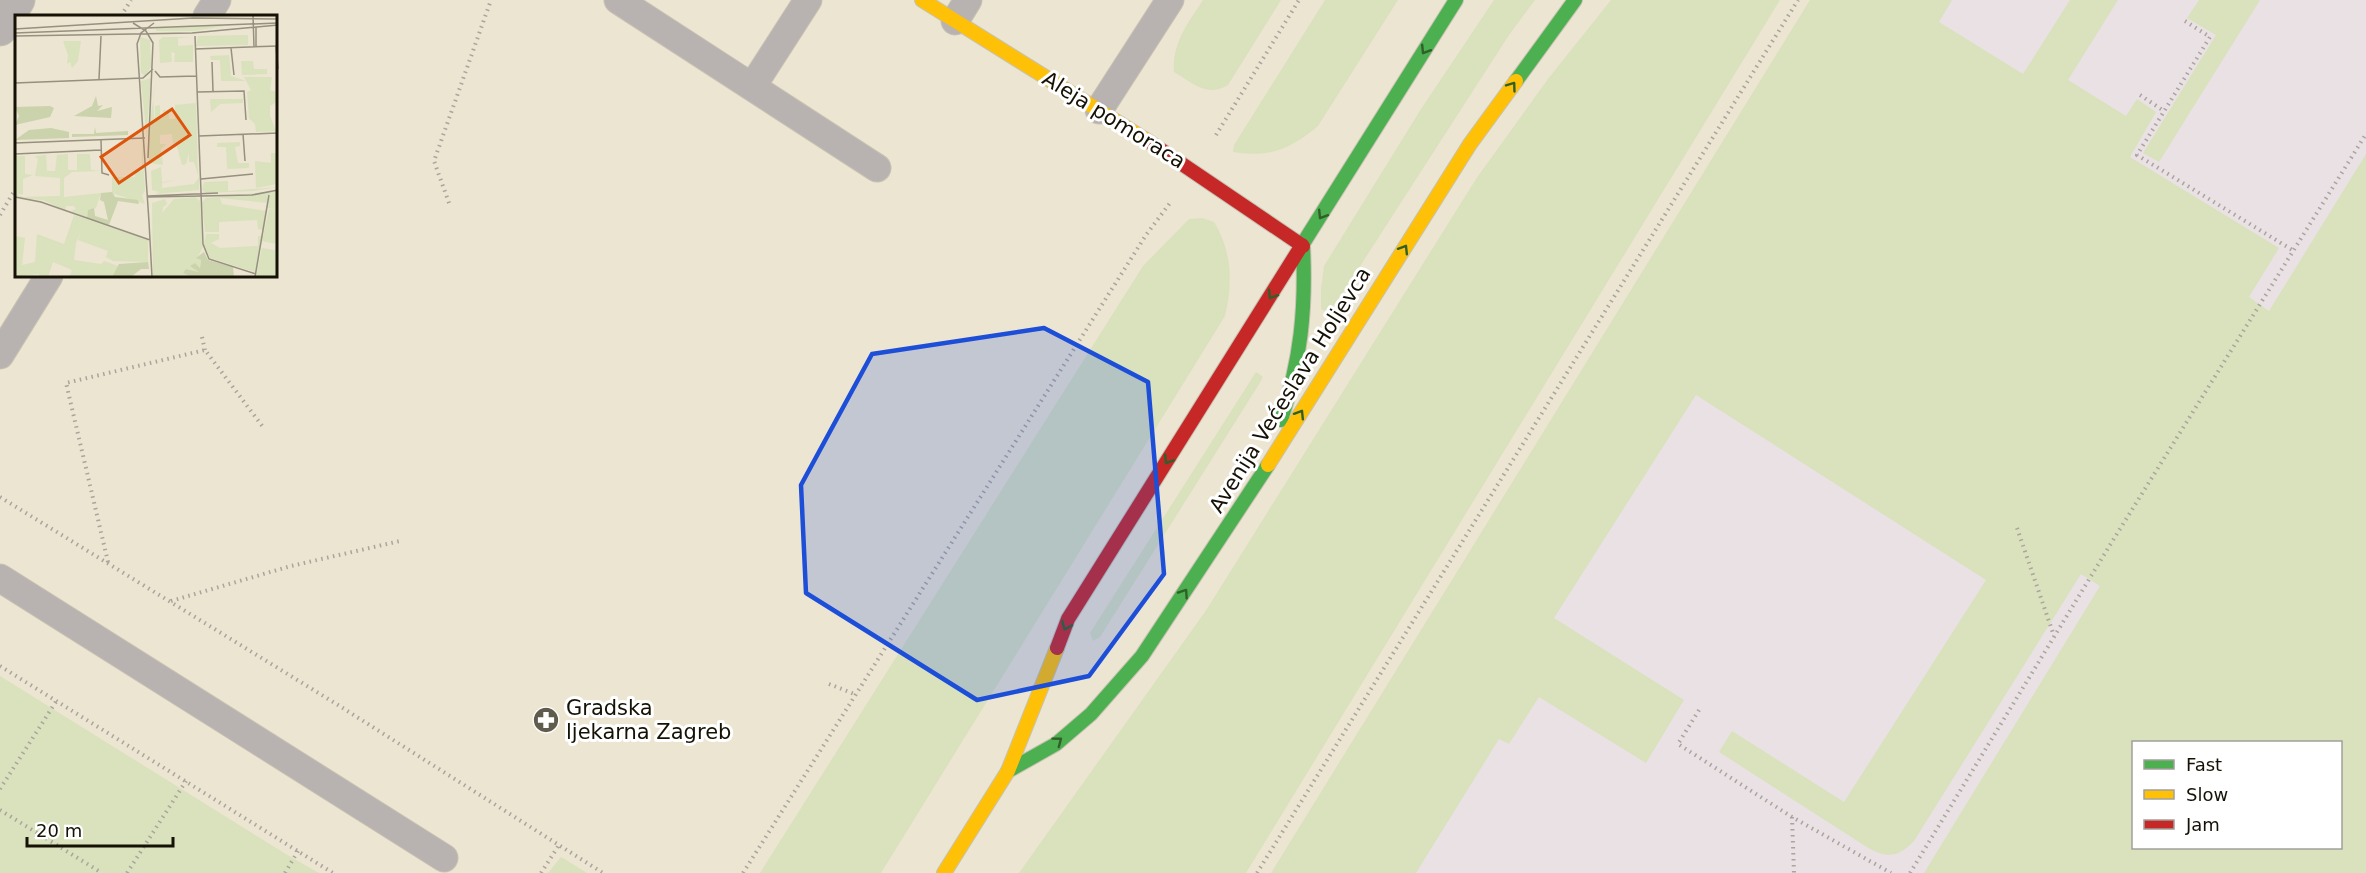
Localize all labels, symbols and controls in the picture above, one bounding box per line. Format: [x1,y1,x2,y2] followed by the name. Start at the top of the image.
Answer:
[15,15,278,278] inset map
[1421,44,1433,54] one-way arrow
[1038,66,1190,174] street label: Aleja pomoraca
[1505,82,1516,93] one-way arrow
[1318,208,1329,219] one-way arrow
[1397,245,1409,255] one-way arrow
[1204,263,1376,517] street label: Avenija Većeslava Holjevca
[1267,289,1279,299] one-way arrow
[1293,410,1305,420] one-way arrow
[1164,453,1175,464] one-way arrow
[1176,589,1188,599] one-way arrow
[1061,620,1073,631] one-way arrow
[566,696,731,744] place label: Gradska ljekarna Zagreb
[531,705,561,735] pharmacy icon: Gradska ljekarna Zagreb
[1052,738,1063,749] one-way arrow
[2132,741,2342,849] legend
[2186,754,2222,775] text: Fast
[2186,784,2228,805] text: Slow
[27,810,172,848] scale bar
[2185,814,2220,835] text: Jam
[36,820,82,841] text: 20 m

